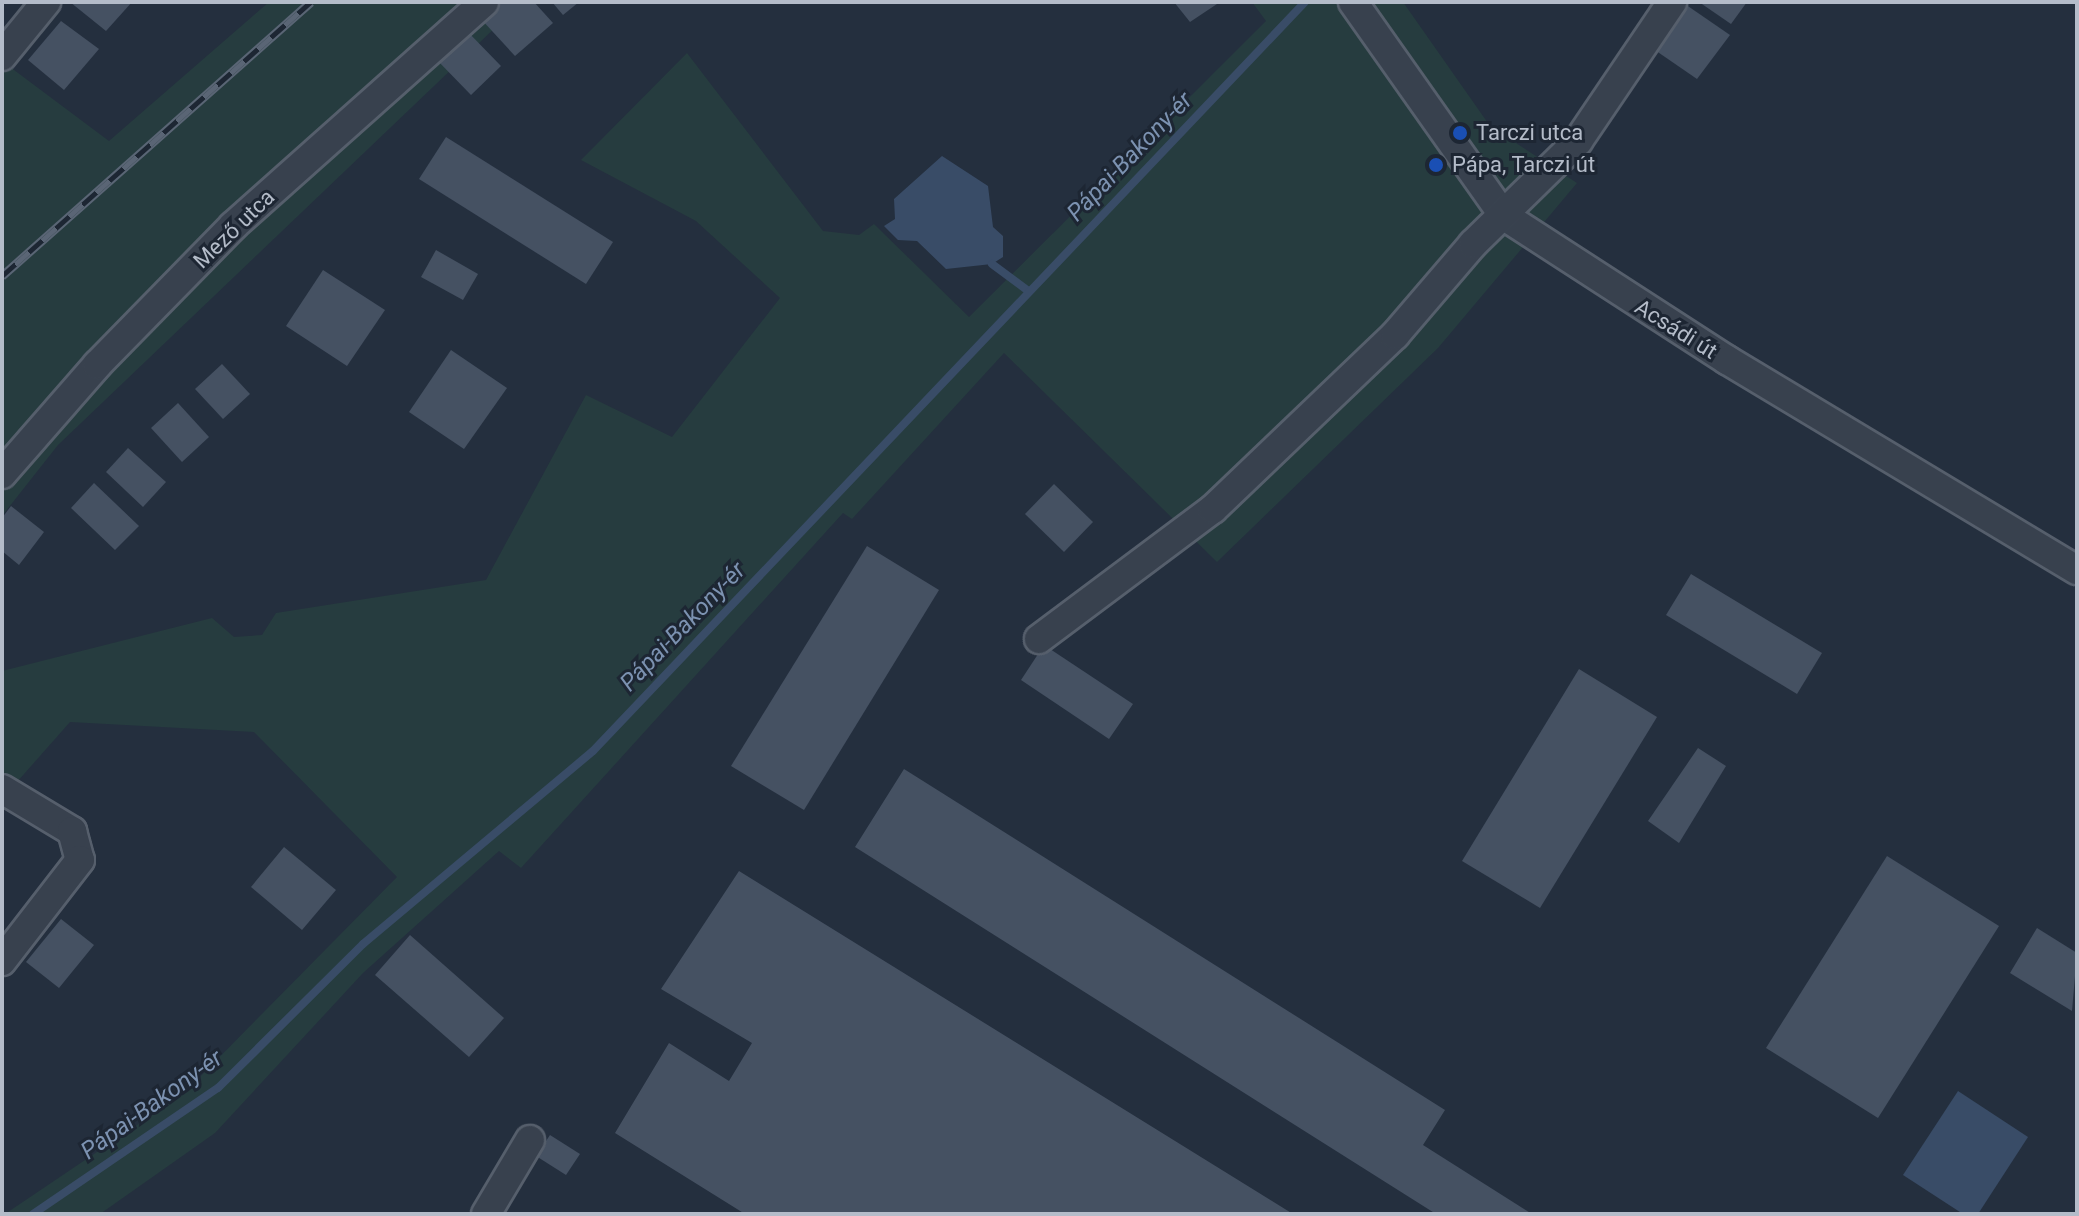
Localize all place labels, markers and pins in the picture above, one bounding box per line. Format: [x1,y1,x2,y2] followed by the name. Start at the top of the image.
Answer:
[1476,120,1583,146] place label: Tarczi utca
[1451,124,1469,142] marker: Tarczi utca
[1452,152,1596,178] place label: Pápa, Tarczi út
[1427,156,1445,174] marker: Pápa, Tarczi út

